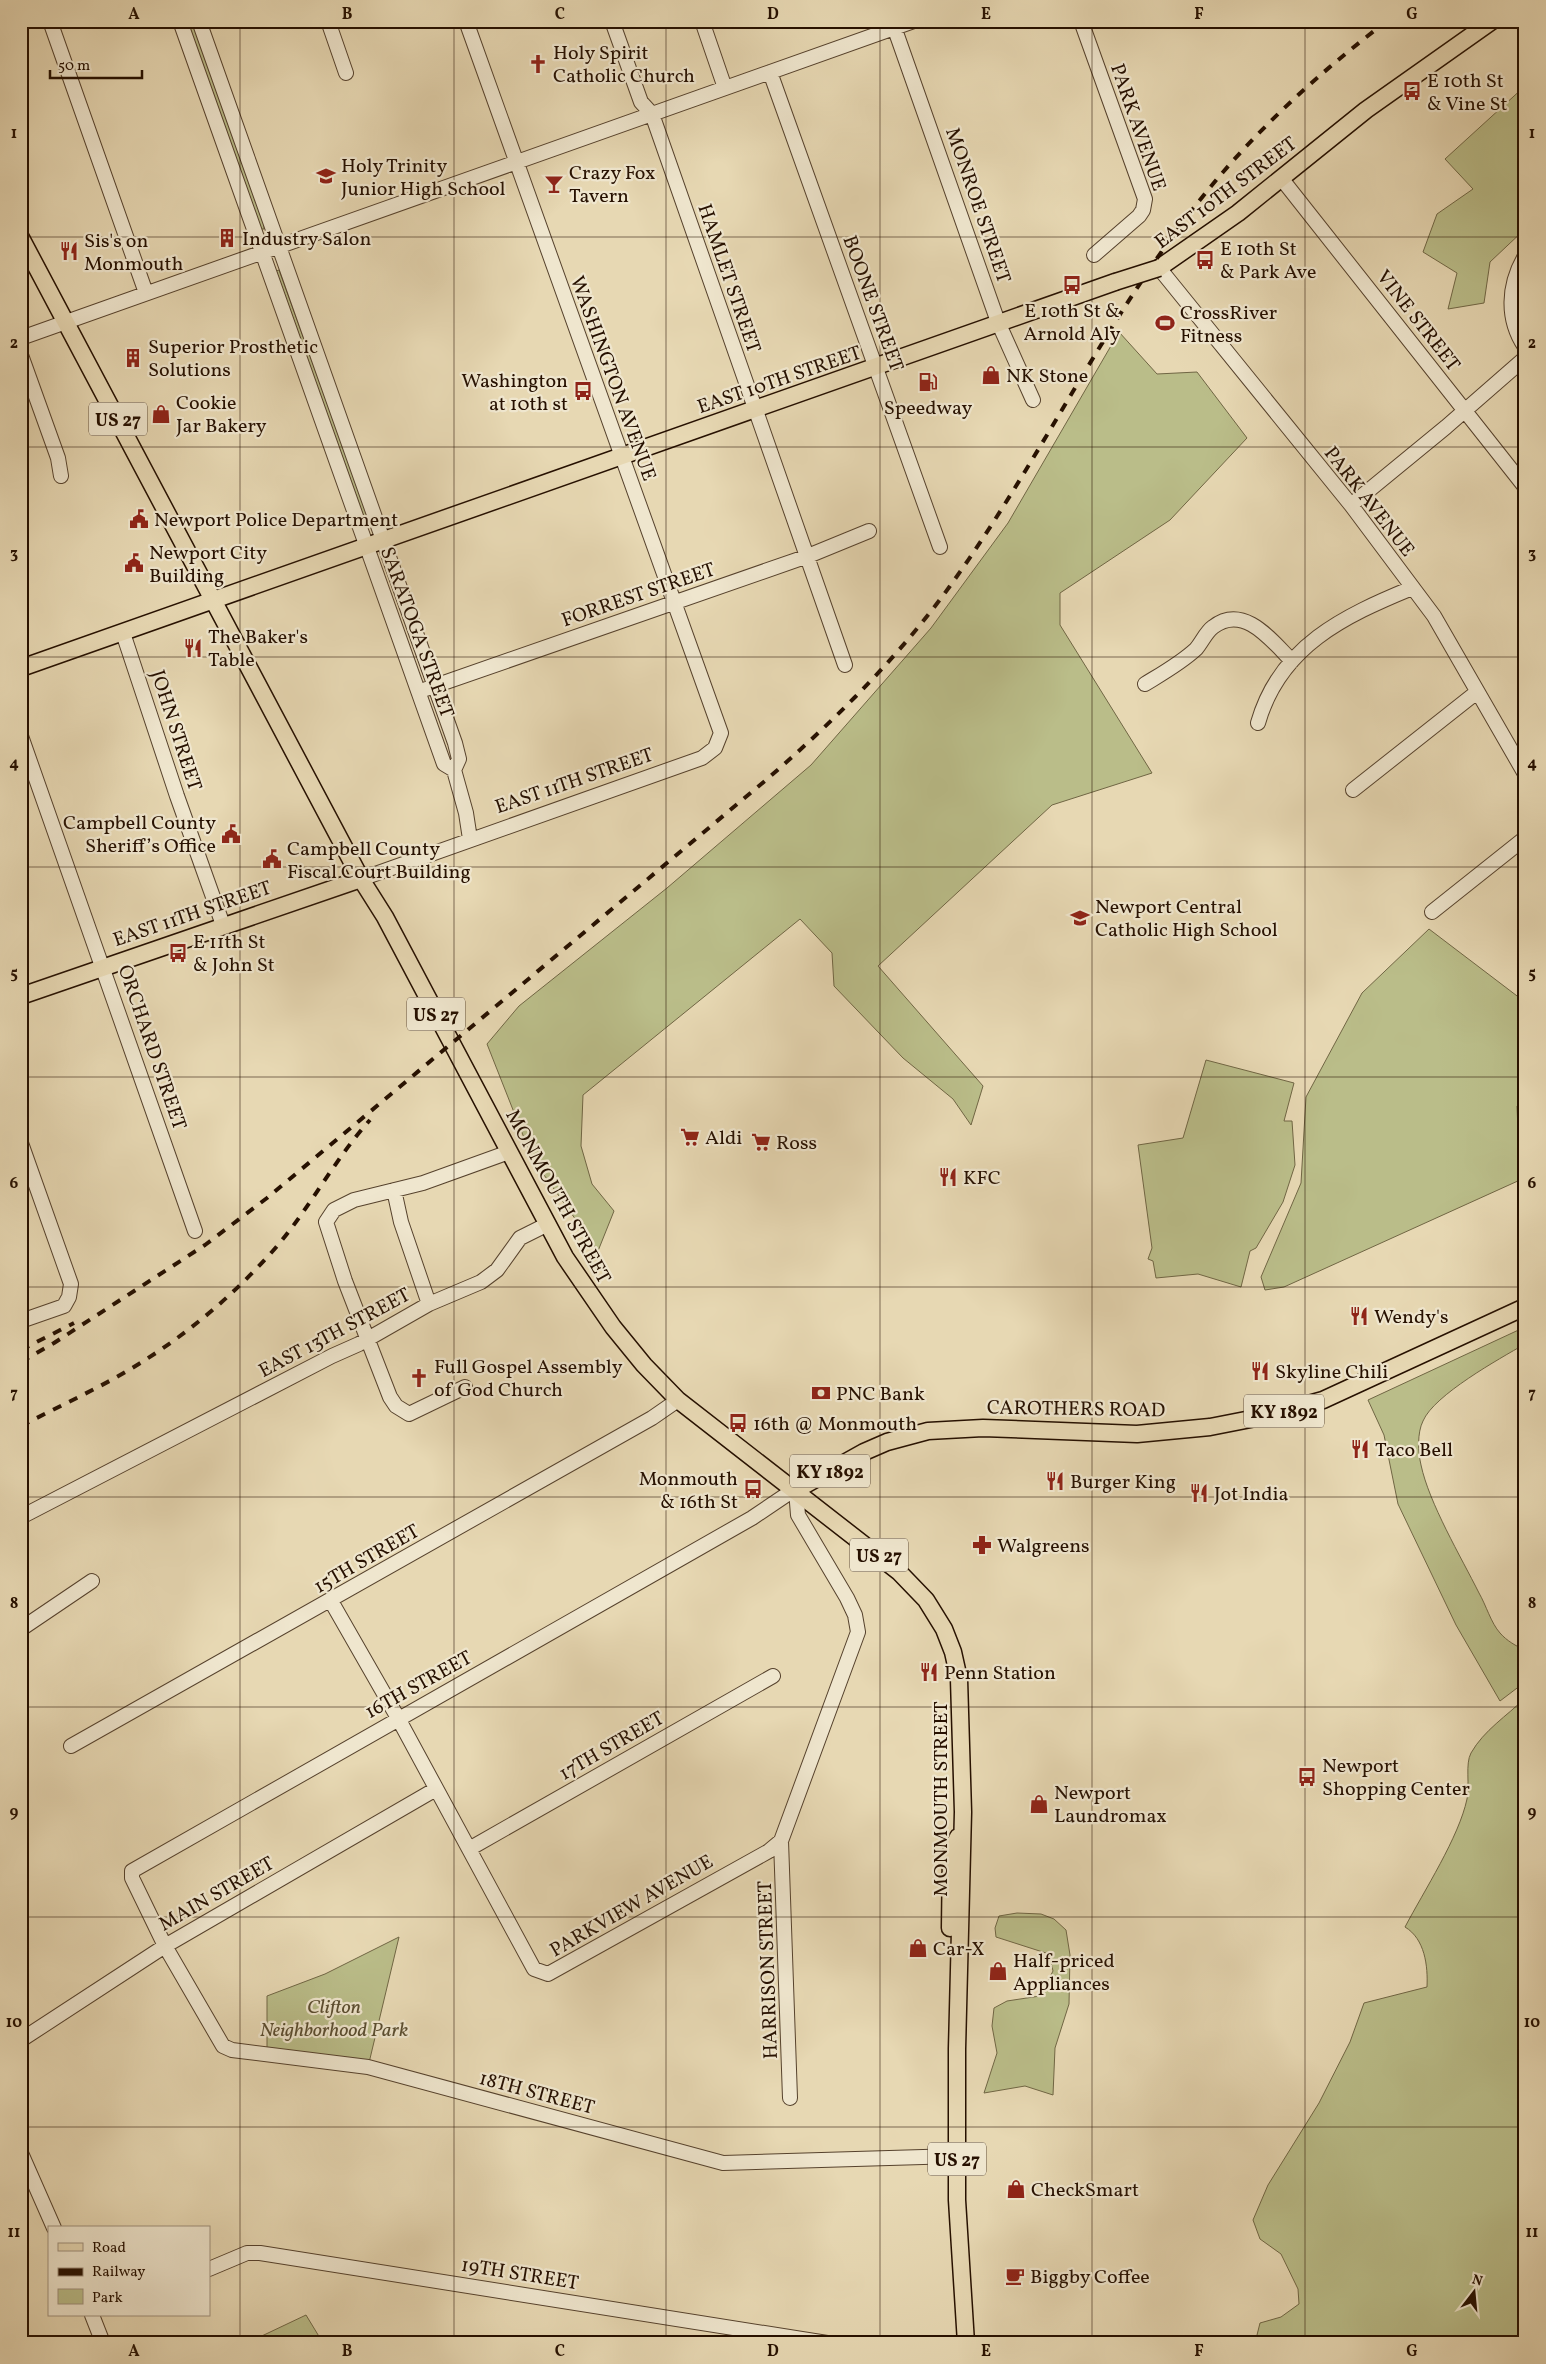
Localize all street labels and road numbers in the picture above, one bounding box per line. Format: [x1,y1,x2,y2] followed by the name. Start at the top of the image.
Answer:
[1102,60,1172,195] street label: PARK AVENUE
[937,124,1017,287] street label: MONROE STREET
[1149,131,1303,256] street label: EAST 10TH STREET
[689,200,767,357] street label: HAMLET STREET
[835,232,910,376] street label: BOONE STREET
[1369,265,1466,378] street label: VINE STREET
[562,272,662,485] street label: WASHINGTON AVENUE
[694,340,866,422] street label: EAST 10TH STREET
[89,402,147,436] road number: US 27
[1316,441,1420,563] street label: PARK AVENUE
[372,543,460,722] street label: SARATOGA STREET
[558,556,720,635] street label: FORREST STREET
[142,667,208,795] street label: JOHN STREET
[492,742,658,822] street label: EAST 11TH STREET
[110,875,276,955] street label: EAST 11TH STREET
[110,961,193,1134] street label: ORCHARD STREET
[407,998,465,1030] road number: US 27
[498,1105,617,1290] street label: MONMOUTH STREET
[254,1282,416,1386] street label: EAST 13TH STREET
[987,1394,1165,1426] street label: CAROTHERS ROAD
[1244,1394,1324,1428] road number: KY 1892
[790,1454,870,1488] road number: KY 1892
[309,1518,425,1601] street label: 15TH STREET
[850,1538,908,1572] road number: US 27
[360,1645,478,1727] street label: 16TH STREET
[928,1701,956,1897] street label: MONMOUTH STREET
[554,1705,670,1788] street label: 17TH STREET
[545,1848,719,1965] street label: PARKVIEW AVENUE
[154,1850,280,1939] street label: MAIN STREET
[752,1880,786,2060] street label: HARRISON STREET
[476,2065,598,2123] street label: 18TH STREET
[928,2142,986,2176] road number: US 27
[459,2252,581,2298] street label: 19TH STREET

